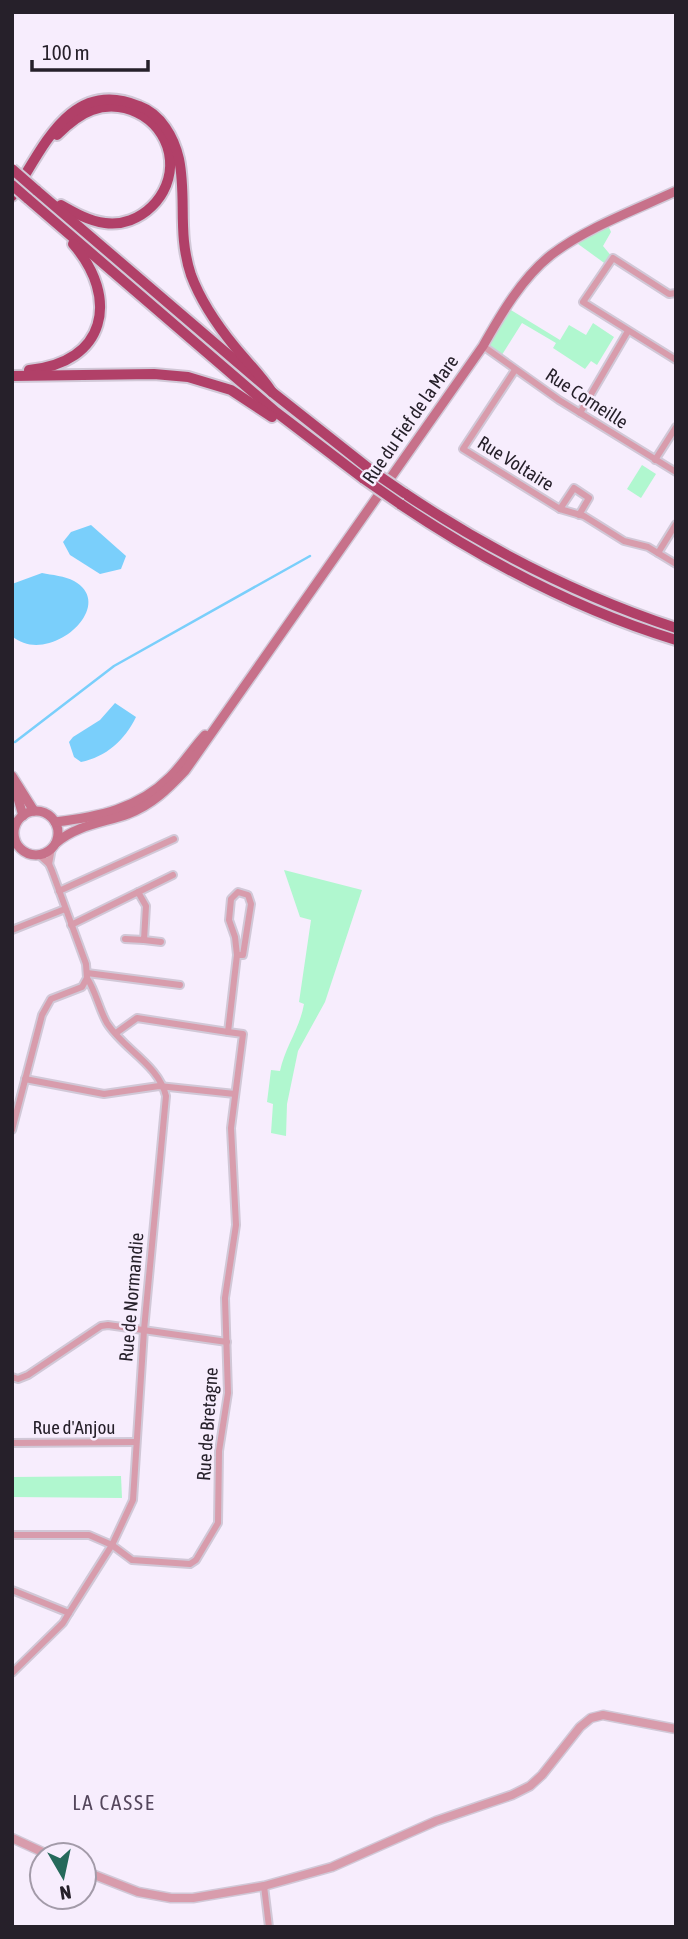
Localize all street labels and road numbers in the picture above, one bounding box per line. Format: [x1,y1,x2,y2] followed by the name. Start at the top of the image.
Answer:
[357,351,463,487] street label: Rue du Fief de la Mare
[542,363,632,433] street label: Rue Corneille
[474,431,558,495] street label: Rue Voltaire
[114,1231,148,1363] street label: Rue de Normandie
[192,1367,222,1481] street label: Rue de Bretagne
[32,1416,116,1438] street label: Rue d'Anjou

